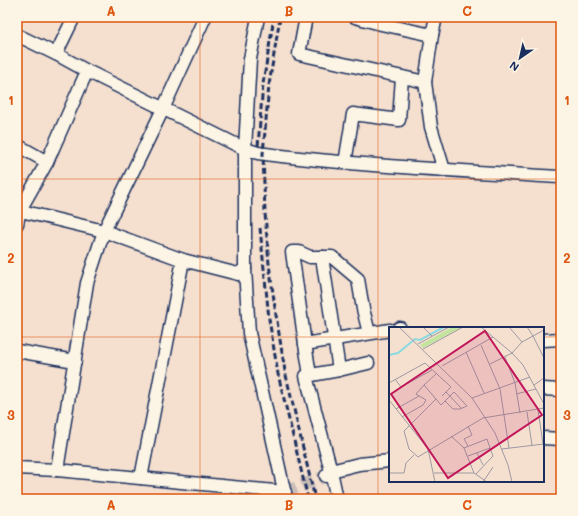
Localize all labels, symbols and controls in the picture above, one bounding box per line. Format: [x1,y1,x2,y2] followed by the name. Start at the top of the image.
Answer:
[106,2,116,19] text: A
[285,2,294,19] text: B
[462,2,472,19] text: C
[500,38,540,78] north arrow
[506,58,522,75] text: N
[8,91,14,108] text: 1
[564,91,570,108] text: 1
[7,249,15,266] text: 2
[563,249,571,266] text: 2
[389,327,544,482] inset map
[7,406,15,423] text: 3
[563,406,571,423] text: 3
[106,496,116,513] text: A
[285,496,294,513] text: B
[462,496,472,513] text: C

